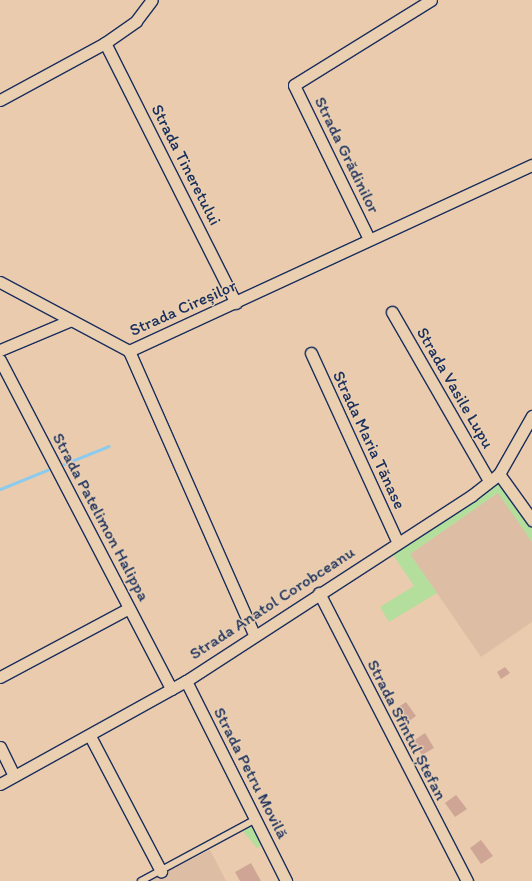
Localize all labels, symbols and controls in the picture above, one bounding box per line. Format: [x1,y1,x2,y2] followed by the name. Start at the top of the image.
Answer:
[310,93,384,217] street label: Strada Grădinilor
[147,101,225,229] street label: Strada Tineretului
[126,275,240,341] street label: Strada Cireșilor
[412,324,498,452] street label: Strada Vasile Lupu
[328,368,410,512] street label: Strada Maria Tănase
[48,430,154,604] street label: Strada Patelimon Halippa
[185,542,359,664] street label: Strada Anatol Corobceanu
[363,656,451,804] street label: Strada Sfîntul Ștefan
[209,704,293,842] street label: Strada Petru Movilă

